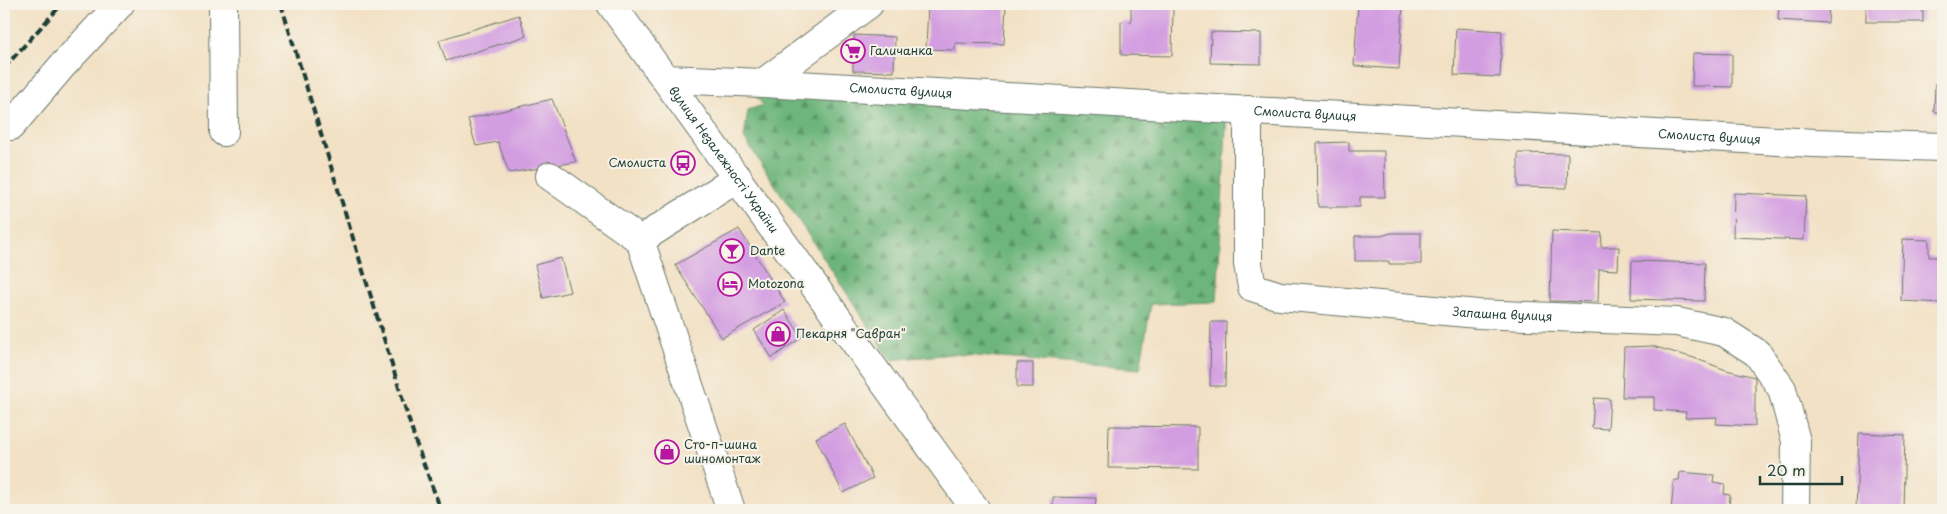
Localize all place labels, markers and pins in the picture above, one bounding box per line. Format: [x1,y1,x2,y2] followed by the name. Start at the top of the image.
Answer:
[840,38,866,64] supermarket icon: Галичанка
[870,41,933,59] place label: Галичанка
[670,150,696,176] bus stop icon: Смолиста
[608,153,667,171] place label: Смолиста
[719,238,745,264] bar icon: Dante
[750,241,786,259] place label: Dante
[717,271,743,297] hotel icon: Motozona
[748,274,805,292] place label: Motozona
[765,321,791,347] shop icon: Пекарня "Савран"
[796,324,906,342] place label: Пекарня "Савран"
[684,435,761,467] place label: Сто-п-шина шиномонтаж
[654,439,680,465] shop icon: Сто-п-шина шиномонтаж

